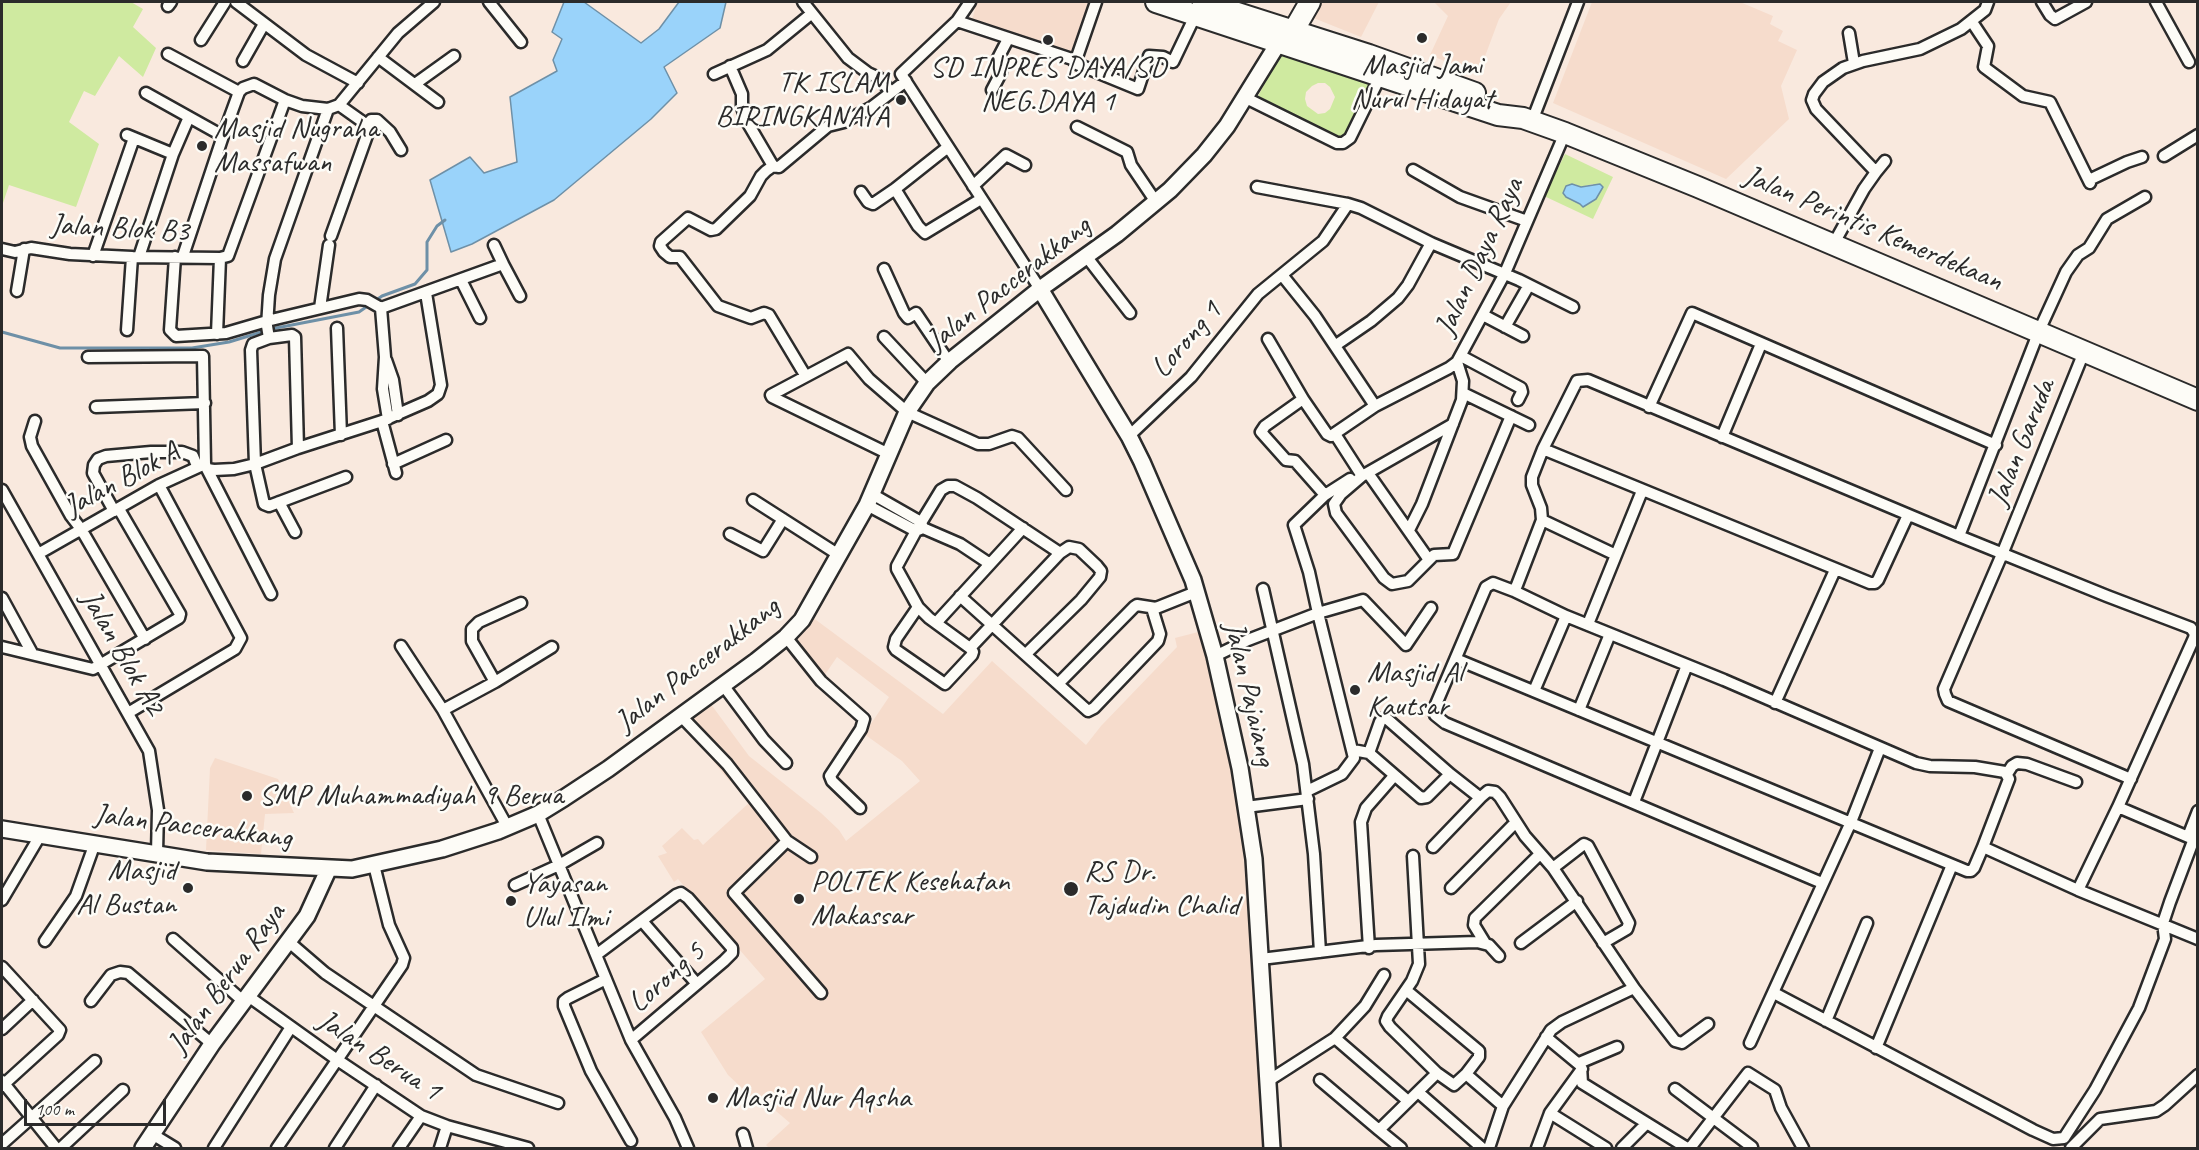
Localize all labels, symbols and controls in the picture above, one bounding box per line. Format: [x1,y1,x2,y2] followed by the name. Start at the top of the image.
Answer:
[1415,31,1429,45] marker: Masjid Jami Nurul Hidayat
[1041,33,1055,47] marker: SD INPRES DAYA/SD NEG.DAYA 1
[1351,48,1493,118] place label: Masjid Jami Nurul Hidayat
[930,50,1166,121] place label: SD INPRES DAYA/SD NEG.DAYA 1
[715,65,889,136] place label: TK ISLAM BIRINGKANAYA
[894,93,908,107] marker: TK ISLAM BIRINGKANAYA
[214,111,378,182] place label: Masjid Nugraha Massafwan
[195,139,209,153] marker: Masjid Nugraha Massafwan
[1738,158,2008,300] street label: Jalan Perintis Kemerdekaan
[1428,172,1532,342] street label: Jalan Daya Raya
[50,207,190,251] street label: Jalan Blok B3
[920,209,1098,359] street label: Jalan Paccerakkang
[1144,294,1230,386] street label: Lorong 1
[1980,374,2064,512] street label: Jalan Garuda
[59,435,185,525] street label: Jalan Blok A
[72,584,172,722] street label: Jalan Blok A2
[609,590,787,740] street label: Jalan Paccerakkang
[1215,618,1283,770] street label: Jalan Pajaiang
[1367,655,1463,726] place label: Masjid Al Kautsar
[1348,683,1362,697] marker: Masjid Al Kautsar
[259,778,563,814] place label: SMP Muhammadiyah 9 Berua
[240,789,254,803] marker: SMP Muhammadiyah 9 Berua
[92,797,294,857] street label: Jalan Paccerakkang
[76,853,176,924] place label: Masjid Al Bustan
[1084,854,1239,924] place label: RS Dr. Tajdudin Chalid
[811,864,1009,934] place label: POLTEK Kesehatan Makassar
[523,866,608,936] place label: Yayasan Ulul Ilmi
[1062,880,1080,898] marker: RS Dr. Tajdudin Chalid
[181,881,195,895] marker: Masjid Al Bustan
[792,892,806,906] marker: POLTEK Kesehatan Makassar
[504,894,518,908] marker: Yayasan Ulul Ilmi
[160,897,294,1061] street label: Jalan Berua Raya
[621,935,713,1021] street label: Lorong 5
[310,1003,448,1109] street label: Jalan Berua 1
[725,1080,911,1116] place label: Masjid Nur Aqsha
[27,1087,170,1125] scale bar
[706,1091,720,1105] marker: Masjid Nur Aqsha
[35,1098,74,1120] text: 100 m

